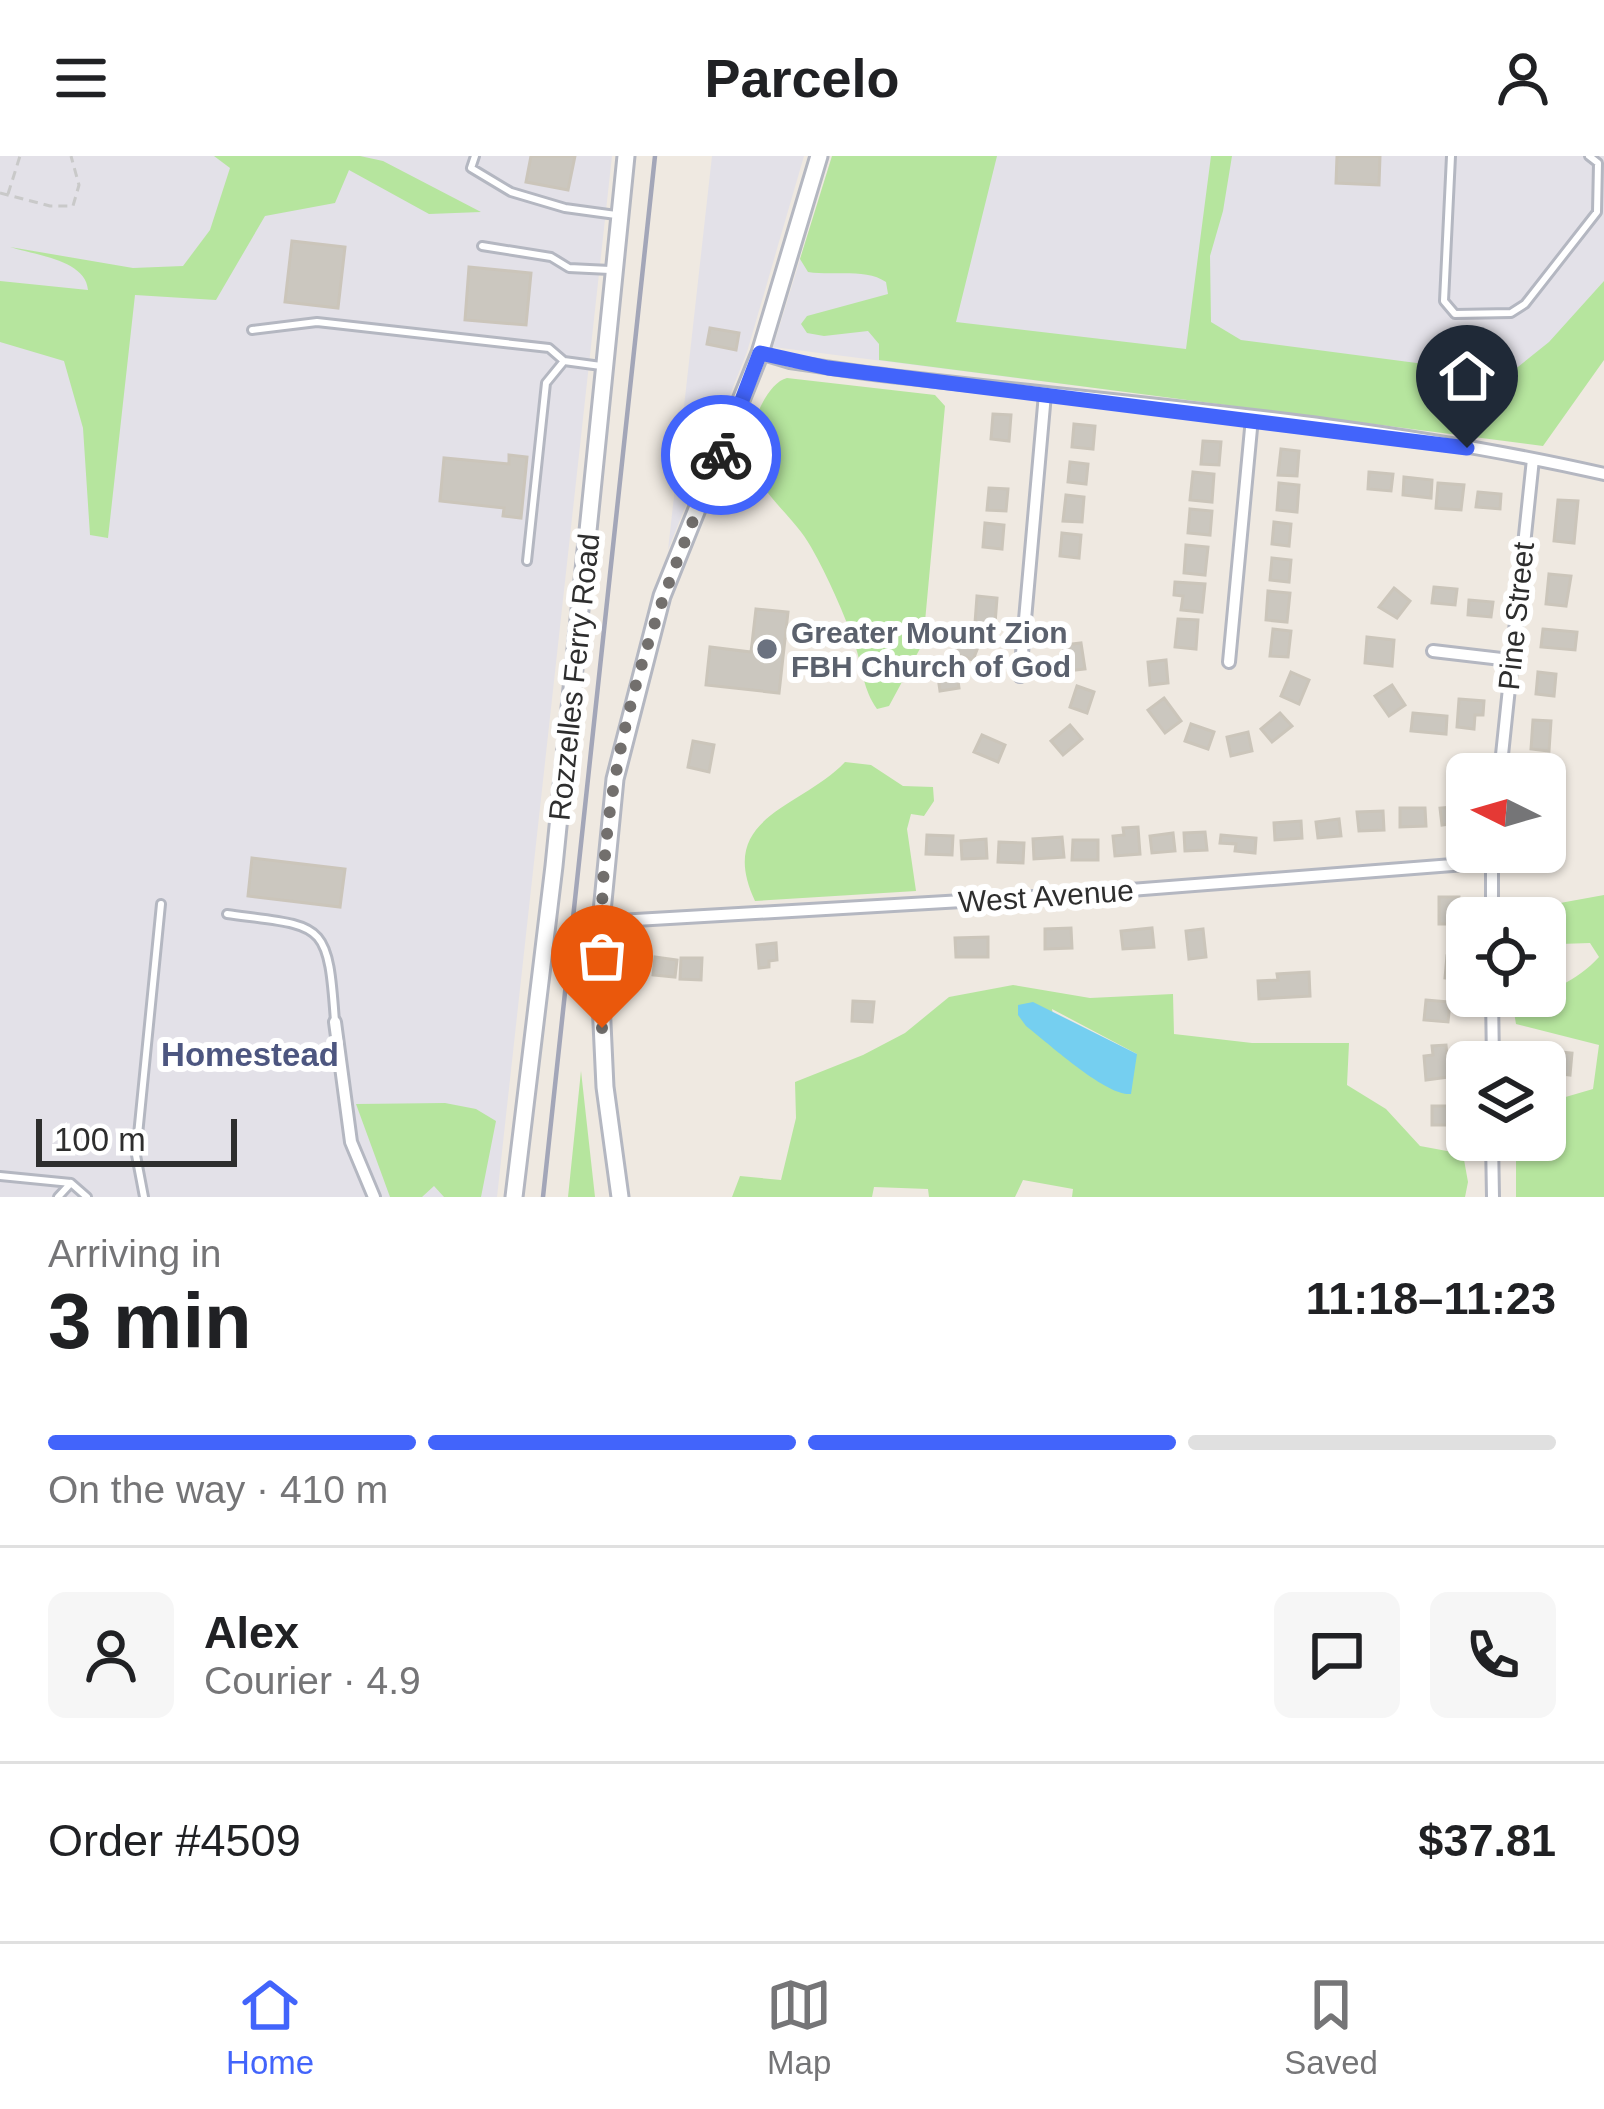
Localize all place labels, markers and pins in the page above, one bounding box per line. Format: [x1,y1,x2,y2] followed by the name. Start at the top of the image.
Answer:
[1416,325,1518,448] pin
[791,616,1071,683] place label: Greater Mount Zion FBH Church of God
[754,636,780,662] marker: Greater Mount Zion FBH Church of God
[551,905,653,1028] pin

